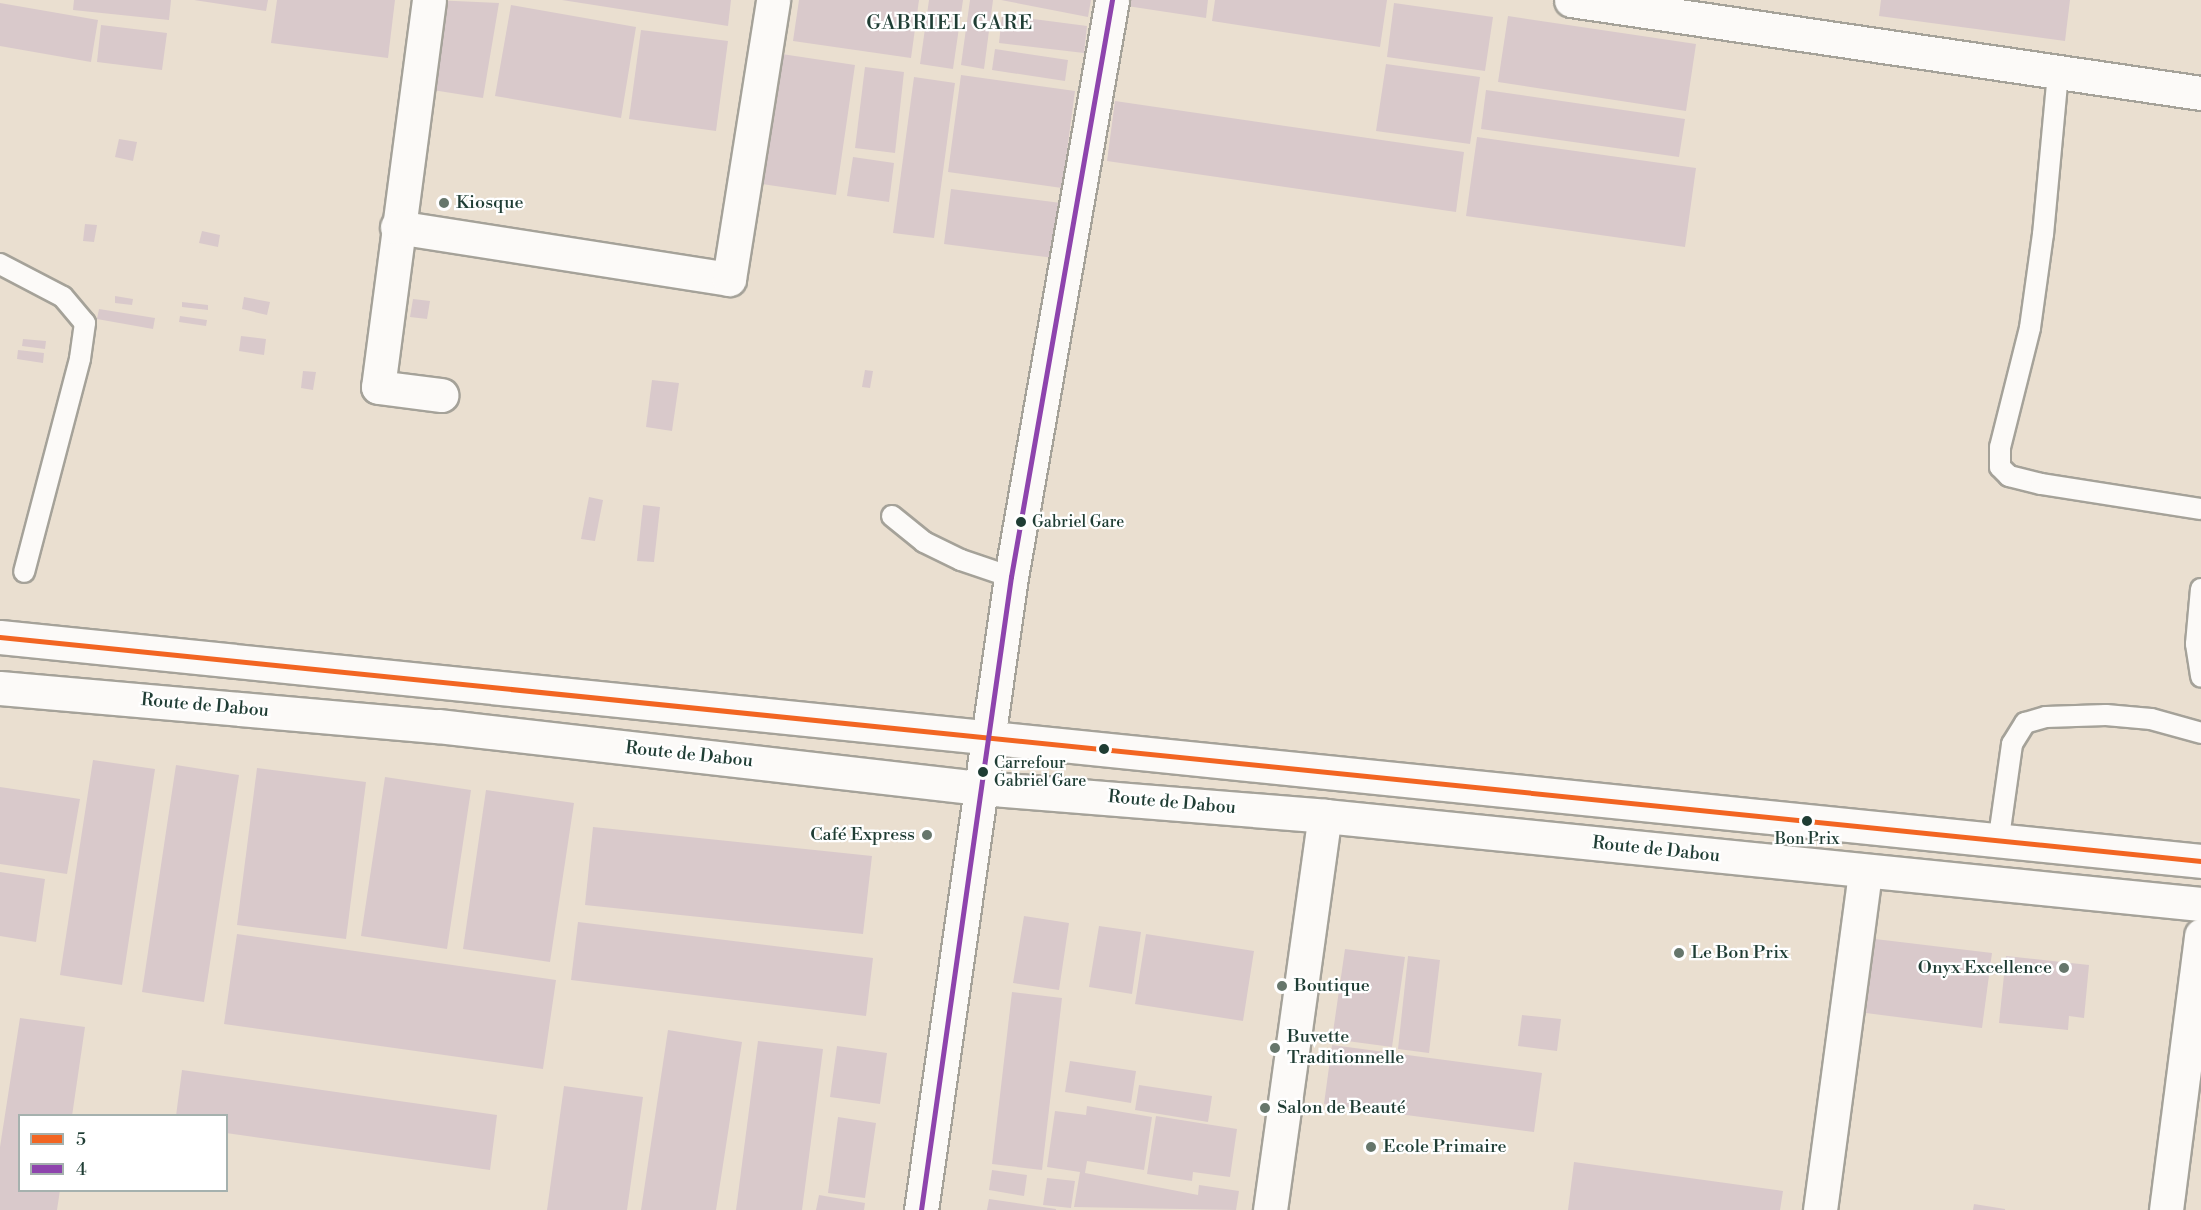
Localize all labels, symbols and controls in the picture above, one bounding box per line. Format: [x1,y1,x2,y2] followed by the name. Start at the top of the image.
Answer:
[866,11,1034,35] district label: GABRIEL GARE
[456,192,524,214] place label: Kiosque
[437,196,451,210] marker: Kiosque
[1032,512,1124,532] place label: Gabriel Gare
[1015,516,1027,528] marker: Gabriel Gare
[140,690,270,722] street label: Route de Dabou
[624,738,754,772] street label: Route de Dabou
[1098,743,1110,755] unlabelled marker
[994,753,1086,791] place label: Carrefour Gabriel Gare
[977,766,989,778] marker: Carrefour Gabriel Gare
[1107,787,1237,819] street label: Route de Dabou
[1801,815,1813,827] marker: Bon Prix
[810,824,915,846] place label: Café Express
[920,828,934,842] marker: Café Express
[1775,829,1839,849] place label: Bon Prix
[1591,833,1721,867] street label: Route de Dabou
[1691,942,1788,964] place label: Le Bon Prix
[1672,946,1686,960] marker: Le Bon Prix
[1918,957,2052,979] place label: Onyx Excellence
[2057,961,2071,975] marker: Onyx Excellence
[1294,975,1370,997] place label: Boutique
[1275,979,1289,993] marker: Boutique
[1287,1027,1404,1070] place label: Buvette Traditionnelle
[1268,1041,1282,1055] marker: Buvette Traditionnelle
[1277,1097,1406,1119] place label: Salon de Beauté
[1258,1101,1272,1115] marker: Salon de Beauté
[18,1114,228,1192] legend
[76,1128,86,1151] text: 5
[1383,1136,1507,1158] place label: Ecole Primaire
[1364,1140,1378,1154] marker: Ecole Primaire
[76,1158,87,1181] text: 4

